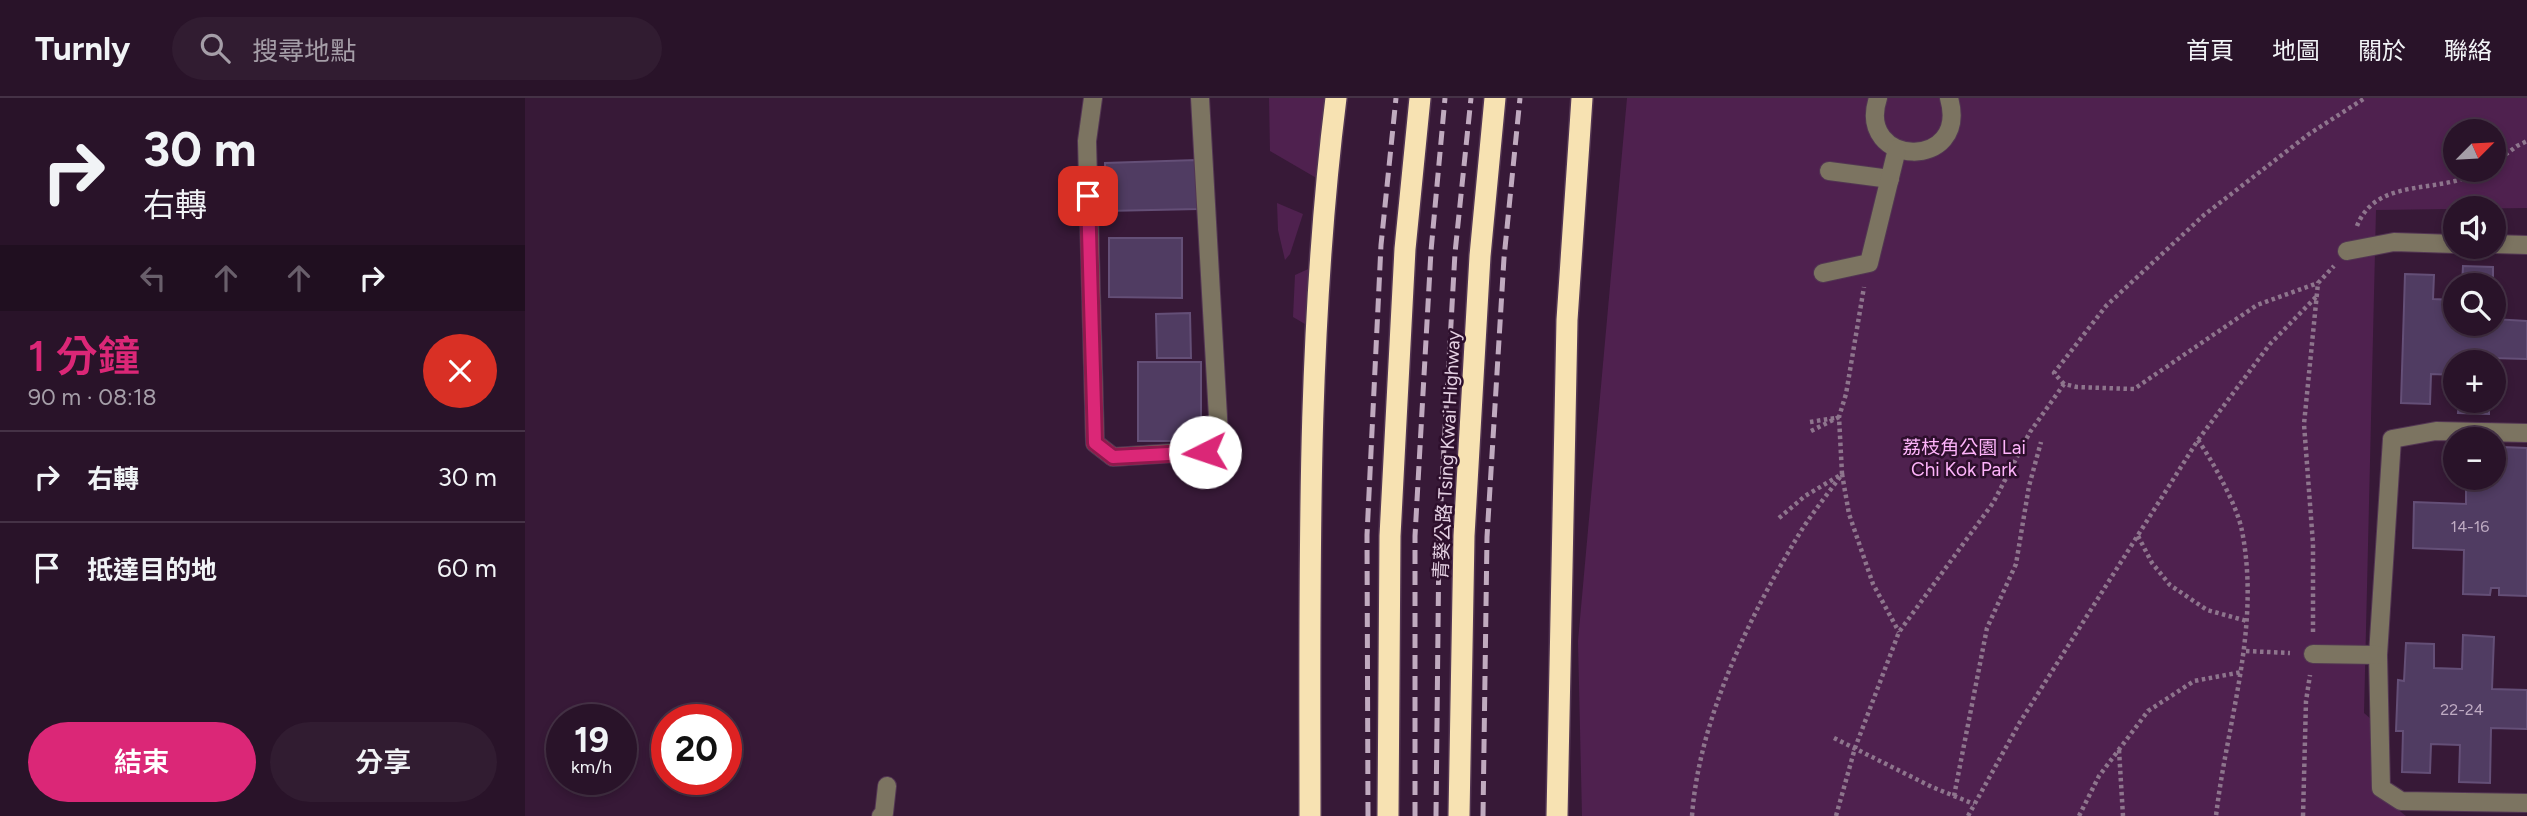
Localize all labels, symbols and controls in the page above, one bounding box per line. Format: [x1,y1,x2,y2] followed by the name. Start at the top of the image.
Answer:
[172,17,662,80] search box
[35,29,130,68] text: Turnly
[196,29,234,67] icon: search
[252,35,356,67] text: 搜尋地點
[2186,36,2234,65] text: 首頁
[2272,36,2320,65] text: 地圖
[2358,36,2406,65] text: 關於
[2444,36,2492,65] text: 聯絡
[143,119,256,178] text: 30 m
[2443,119,2506,182] north arrow
[2443,119,2506,490] map controls
[28,126,119,217] icon: right
[1058,166,1118,226] pin
[1069,177,1107,215] icon: arrive
[143,186,207,224] text: 右轉
[2443,196,2506,259] button: sound
[134,259,172,297] icon: left
[207,259,245,297] icon: ahead
[280,259,318,297] icon: ahead
[353,259,391,297] icon: right
[2443,273,2506,336] button: search
[1429,330,1465,580] street label: 青葵公路 Tsing Kwai Highway
[28,331,140,382] text: 1 分鐘
[423,334,497,408] button: close
[2443,350,2506,413] button: +
[28,383,157,411] text: 90 m · 08:18
[1168,415,1242,489] position arrow
[2443,427,2506,490] button: −
[1902,436,2026,481] park label: 荔枝角公園 Lai Chi Kok Park
[28,458,66,496] icon: right
[438,461,497,493] text: 30 m
[87,463,139,495] text: 右轉
[2451,517,2489,536] house number: 14-16
[28,549,66,587] icon: arrive
[437,552,497,584] text: 60 m
[87,554,217,586] text: 抵達目的地
[2440,700,2484,719] house number: 22-24
[651,704,742,795] speed limit sign: 20
[574,719,609,761] text: 19
[28,722,256,802] button: 結束
[270,722,497,802] button: 分享
[571,756,612,778] text: km/h

